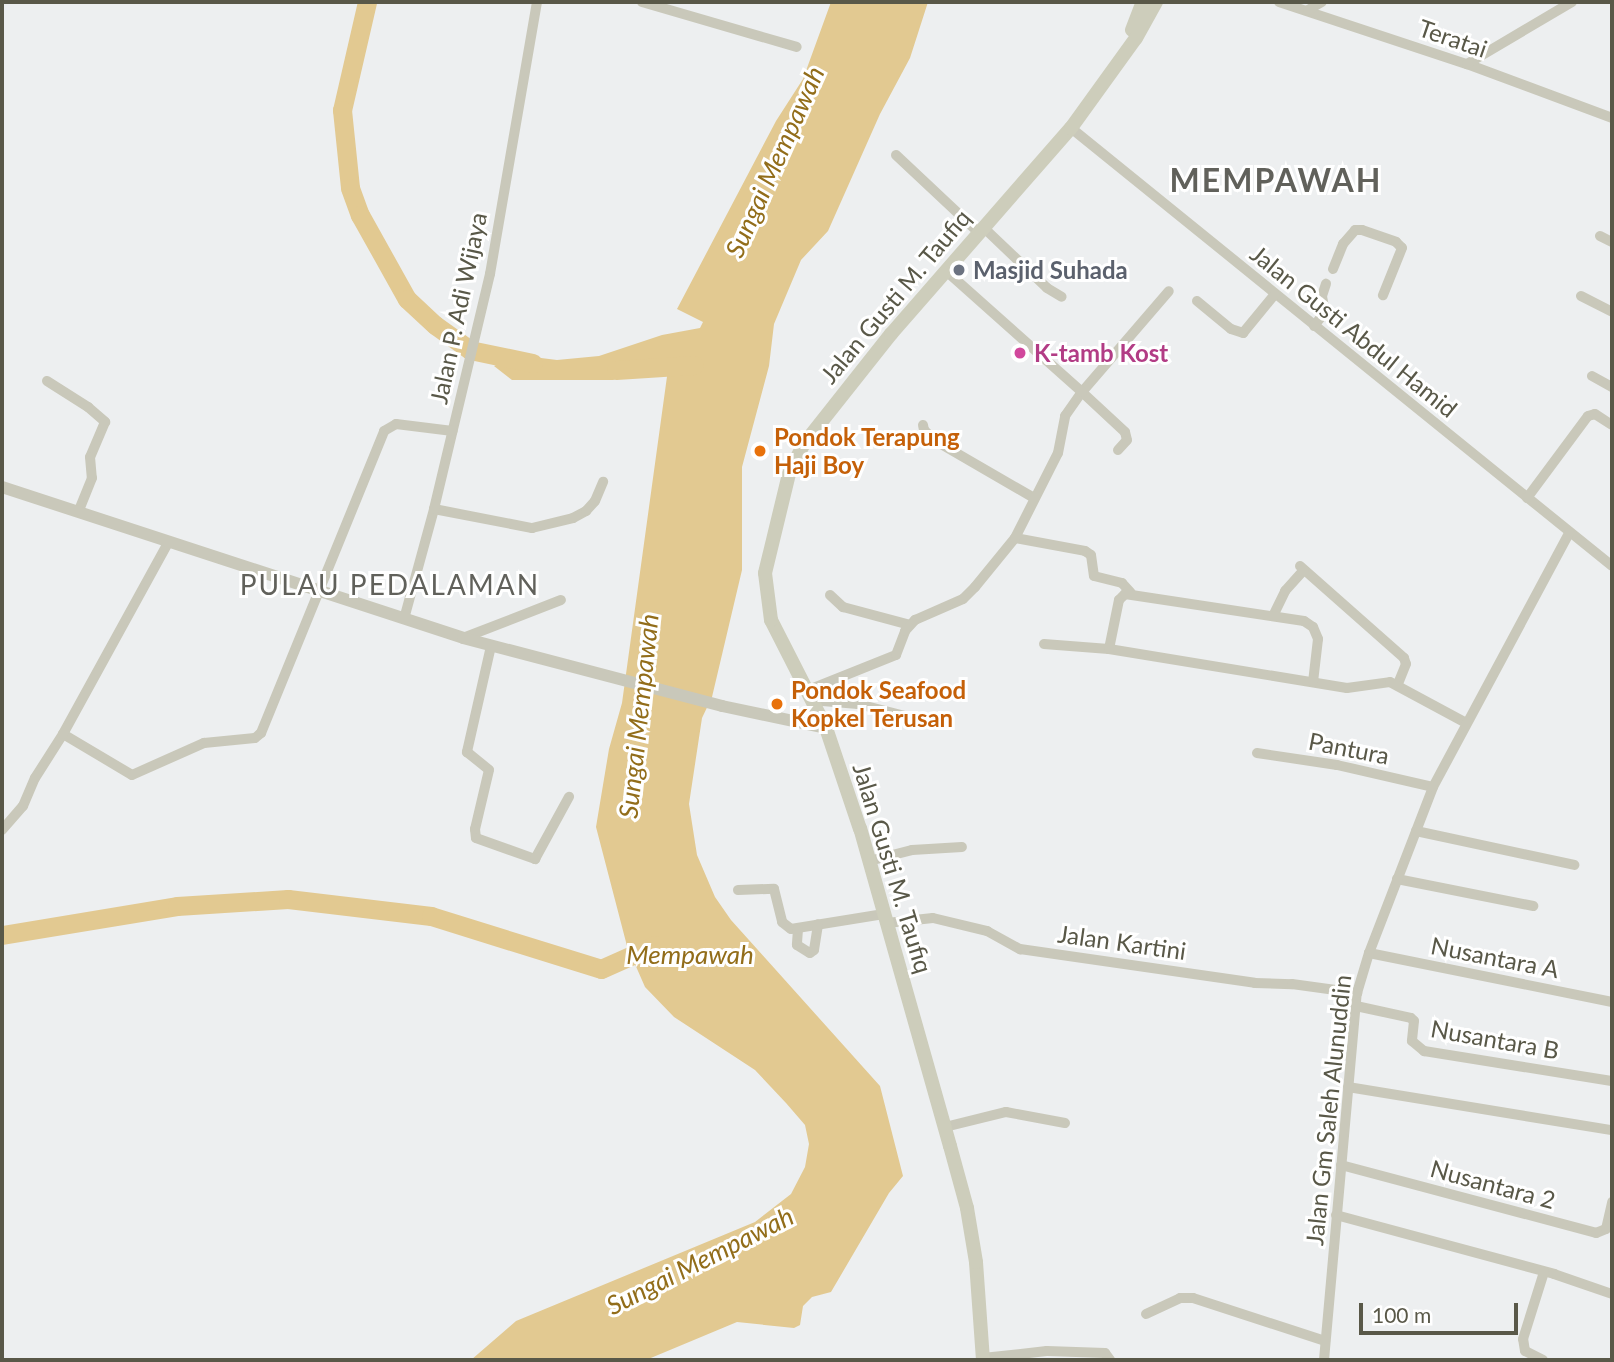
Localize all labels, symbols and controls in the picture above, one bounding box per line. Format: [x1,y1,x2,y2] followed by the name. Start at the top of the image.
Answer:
[1415,13,1491,63] street label: Teratai
[719,62,831,262] water label: Sungai Mempawah
[1171,161,1381,199] district label: MEMPAWAH
[814,203,976,389] street label: Jalan Gusti M. Taufiq
[424,209,492,407] street label: Jalan P. Adi Wijaya
[1245,239,1463,423] street label: Jalan Gusti Abdul Hamid
[973,256,1128,284] place label: Masjid Suhada
[951,262,967,278] marker: Masjid Suhada
[1034,339,1168,367] place label: K-tamb Kost
[1012,345,1028,361] marker: K-tamb Kost
[774,423,960,479] place label: Pondok Terapung Haji Boy
[752,443,768,459] marker: Pondok Terapung Haji Boy
[242,567,538,601] district label: PULAU PEDALAMAN
[613,612,665,820] water label: Sungai Mempawah
[791,676,966,732] place label: Pondok Seafood Kopkel Terusan
[769,696,785,712] marker: Pondok Seafood Kopkel Terusan
[1306,726,1392,770] street label: Pantura
[847,759,939,977] street label: Jalan Gusti M. Taufiq
[1056,919,1188,965] street label: Jalan Kartini
[1428,930,1562,984] street label: Nusantara A
[626,939,754,971] water label: Mempawah
[1299,973,1357,1247] street label: Jalan Gm Saleh Alunuddin
[1429,1014,1561,1064] street label: Nusantara B
[1427,1154,1559,1214] street label: Nusantara 2
[601,1200,799,1322] water label: Sungai Mempawah
[1362,1288,1521,1332] scale bar
[1372,1302,1431,1327] text: 100 m

